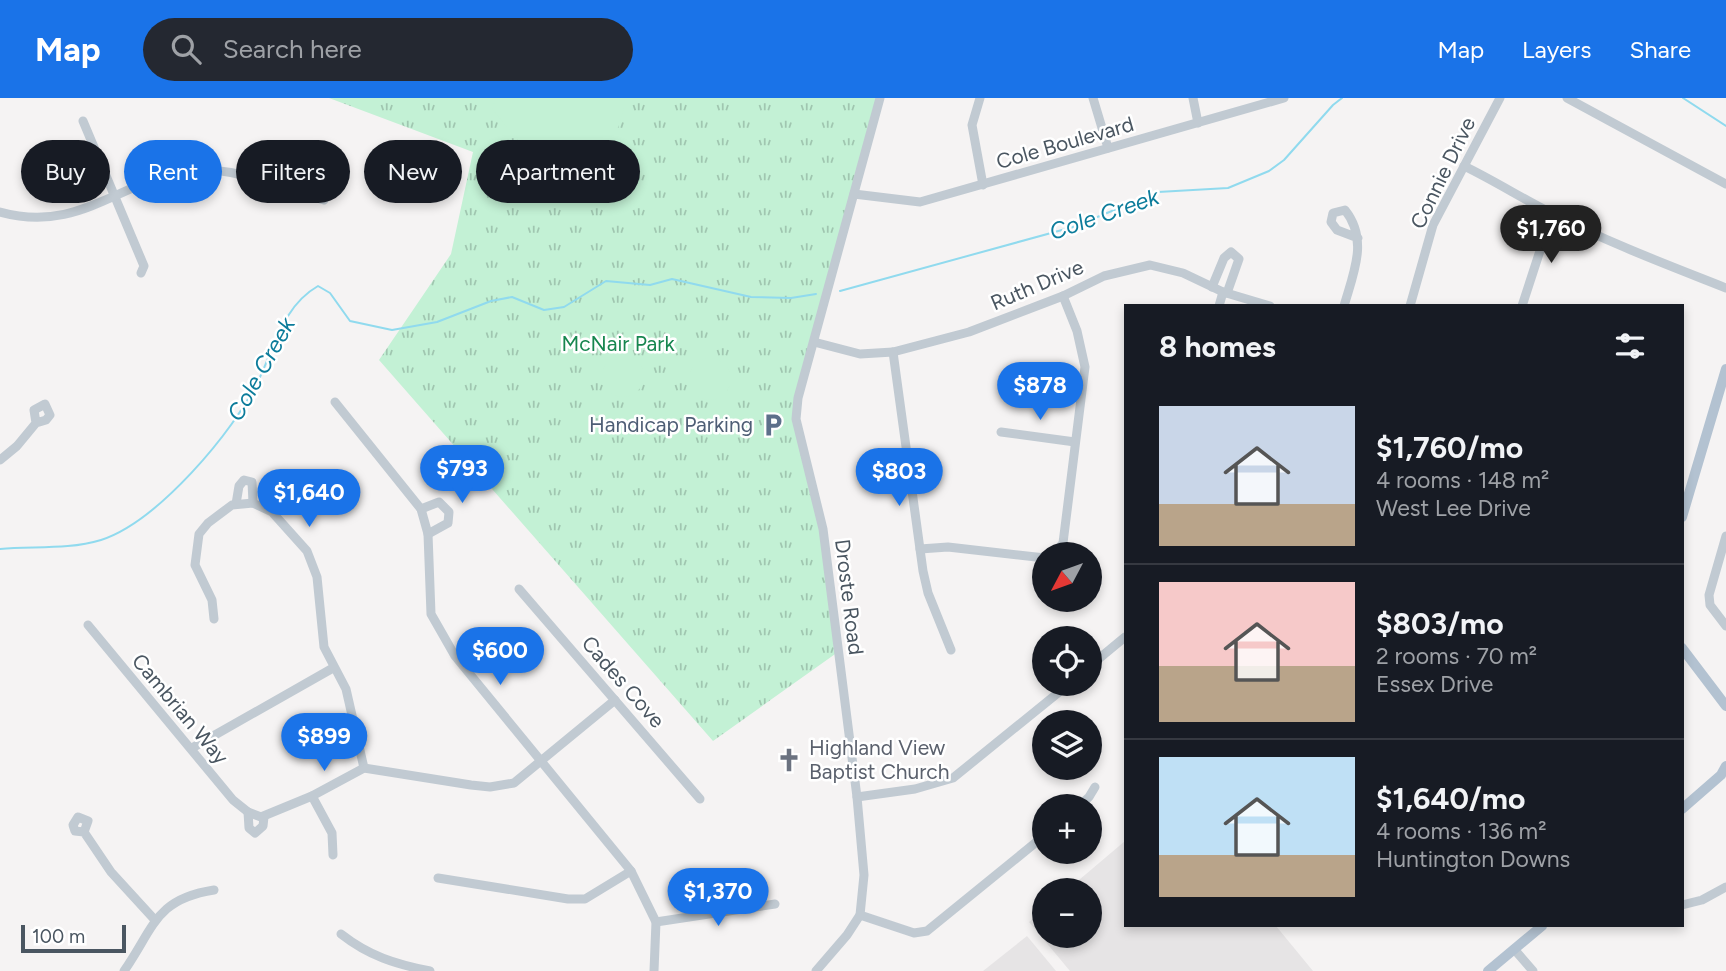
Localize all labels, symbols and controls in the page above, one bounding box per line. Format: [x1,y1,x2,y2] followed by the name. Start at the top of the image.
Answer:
[143,18,633,81] search box
[35,30,101,69] text: Map
[167,30,205,68] icon: search
[223,33,362,65] text: Search here
[1437,35,1484,64] text: Map
[1522,35,1591,64] text: Layers
[1629,35,1691,64] text: Share
[993,111,1137,174] street label: Cole Boulevard
[1405,113,1480,233] street label: Connie Drive
[21,140,110,203] chip: Buy
[124,140,222,203] chip: Rent
[236,140,350,203] chip: Filters
[364,140,462,203] chip: New
[476,140,640,203] chip: Apartment
[1046,182,1163,246] water label: Cole Creek
[1494,206,1608,265] pin: $1,760
[1516,214,1586,242] text: $1,760
[987,254,1087,315] street label: Ruth Drive
[221,312,301,426] water label: Cole Creek
[1611,327,1649,365] icon: filters
[1159,328,1276,365] text: 8 homes
[561,331,675,356] park label: McNair Park
[999,362,1081,422] pin: $878
[1013,371,1067,399] text: $878
[759,411,787,439] parking icon: Handicap Parking
[589,412,753,437] place label: Handicap Parking
[1376,429,1523,466] text: $1,760/mo
[1215,434,1299,518] icon: home
[421,446,503,505] pin: $793
[858,448,940,508] pin: $803
[436,454,488,482] text: $793
[872,457,926,485] text: $803
[1376,466,1549,494] text: 4 rooms · 148 m²
[252,470,366,529] pin: $1,640
[273,478,345,506] text: $1,640
[1376,494,1531,522] text: West Lee Drive
[830,538,869,656] street label: Droste Road
[1032,542,1102,612] north arrow
[1032,542,1102,948] map controls
[1376,605,1504,642] text: $803/mo
[1215,610,1299,694] icon: home
[1032,626,1102,696] button: locate
[459,628,541,687] pin: $600
[577,631,670,733] street label: Cades Cove
[472,636,528,664] text: $600
[1376,642,1537,670] text: 2 rooms · 70 m²
[127,648,234,769] street label: Cambrian Way
[1376,670,1493,698] text: Essex Drive
[1032,710,1102,780] button: layers
[283,714,365,773] pin: $899
[297,722,351,750] text: $899
[809,735,949,784] place label: Highland View Baptist Church
[775,746,803,774] church icon: Highland View Baptist Church
[1376,780,1525,817] text: $1,640/mo
[1215,785,1299,869] icon: home
[1032,794,1102,864] button: +
[1376,817,1547,845] text: 4 rooms · 136 m²
[1376,845,1570,873] text: Huntington Downs
[661,868,775,928] pin: $1,370
[684,877,752,905] text: $1,370
[1032,878,1102,948] button: −
[21,922,126,954] scale bar
[32,925,85,948] text: 100 m

